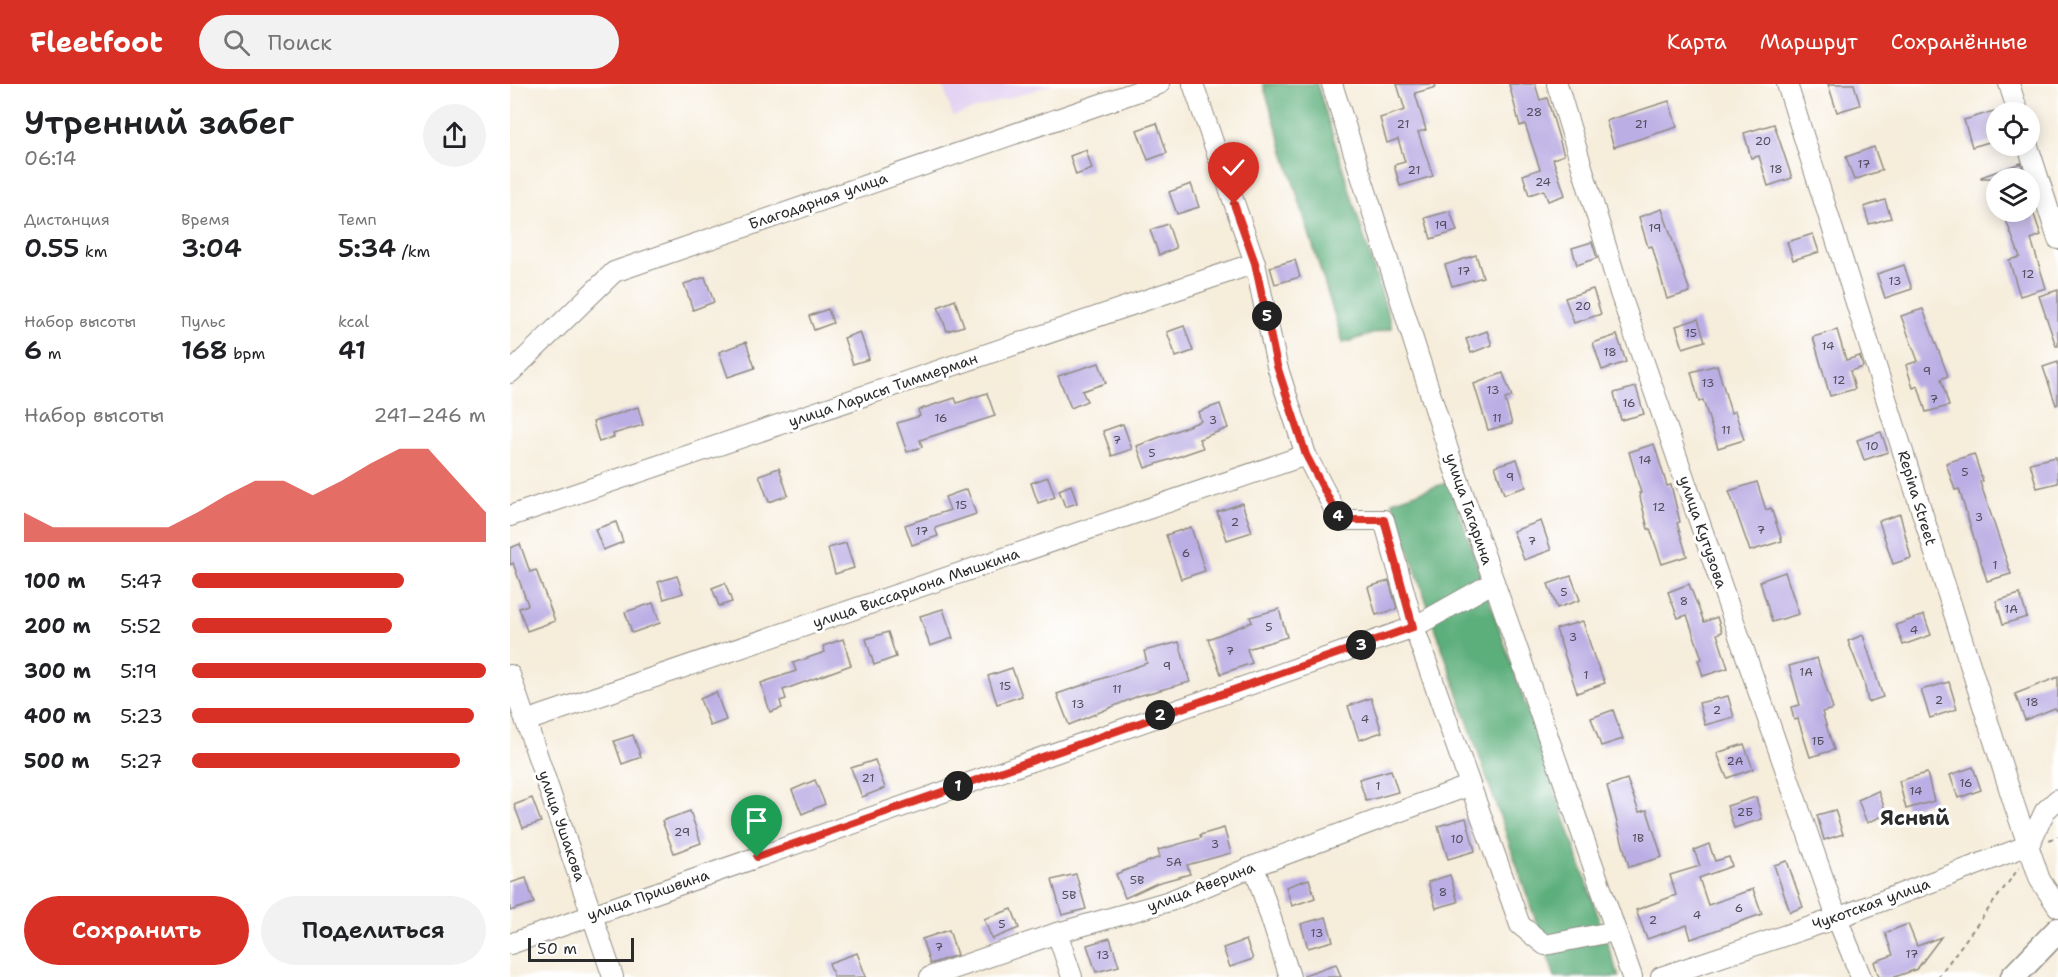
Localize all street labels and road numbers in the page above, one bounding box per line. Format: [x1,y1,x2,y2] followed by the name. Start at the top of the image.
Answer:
[746,168,891,234] street label: Благодарная улица
[786,348,980,432] street label: улица Ларисы Тиммерман
[1893,448,1941,548] street label: Repina Street
[1441,451,1498,568] street label: улица Гагарина
[1674,473,1732,592] street label: улица Кутузова
[810,543,1023,633] street label: улица Виссариона Мышкина
[534,768,591,885] street label: улица Ушакова
[1144,857,1258,917] street label: улица Аверина
[584,865,712,925] street label: улица Пришвина
[1809,873,1933,935] street label: Чукотская улица

